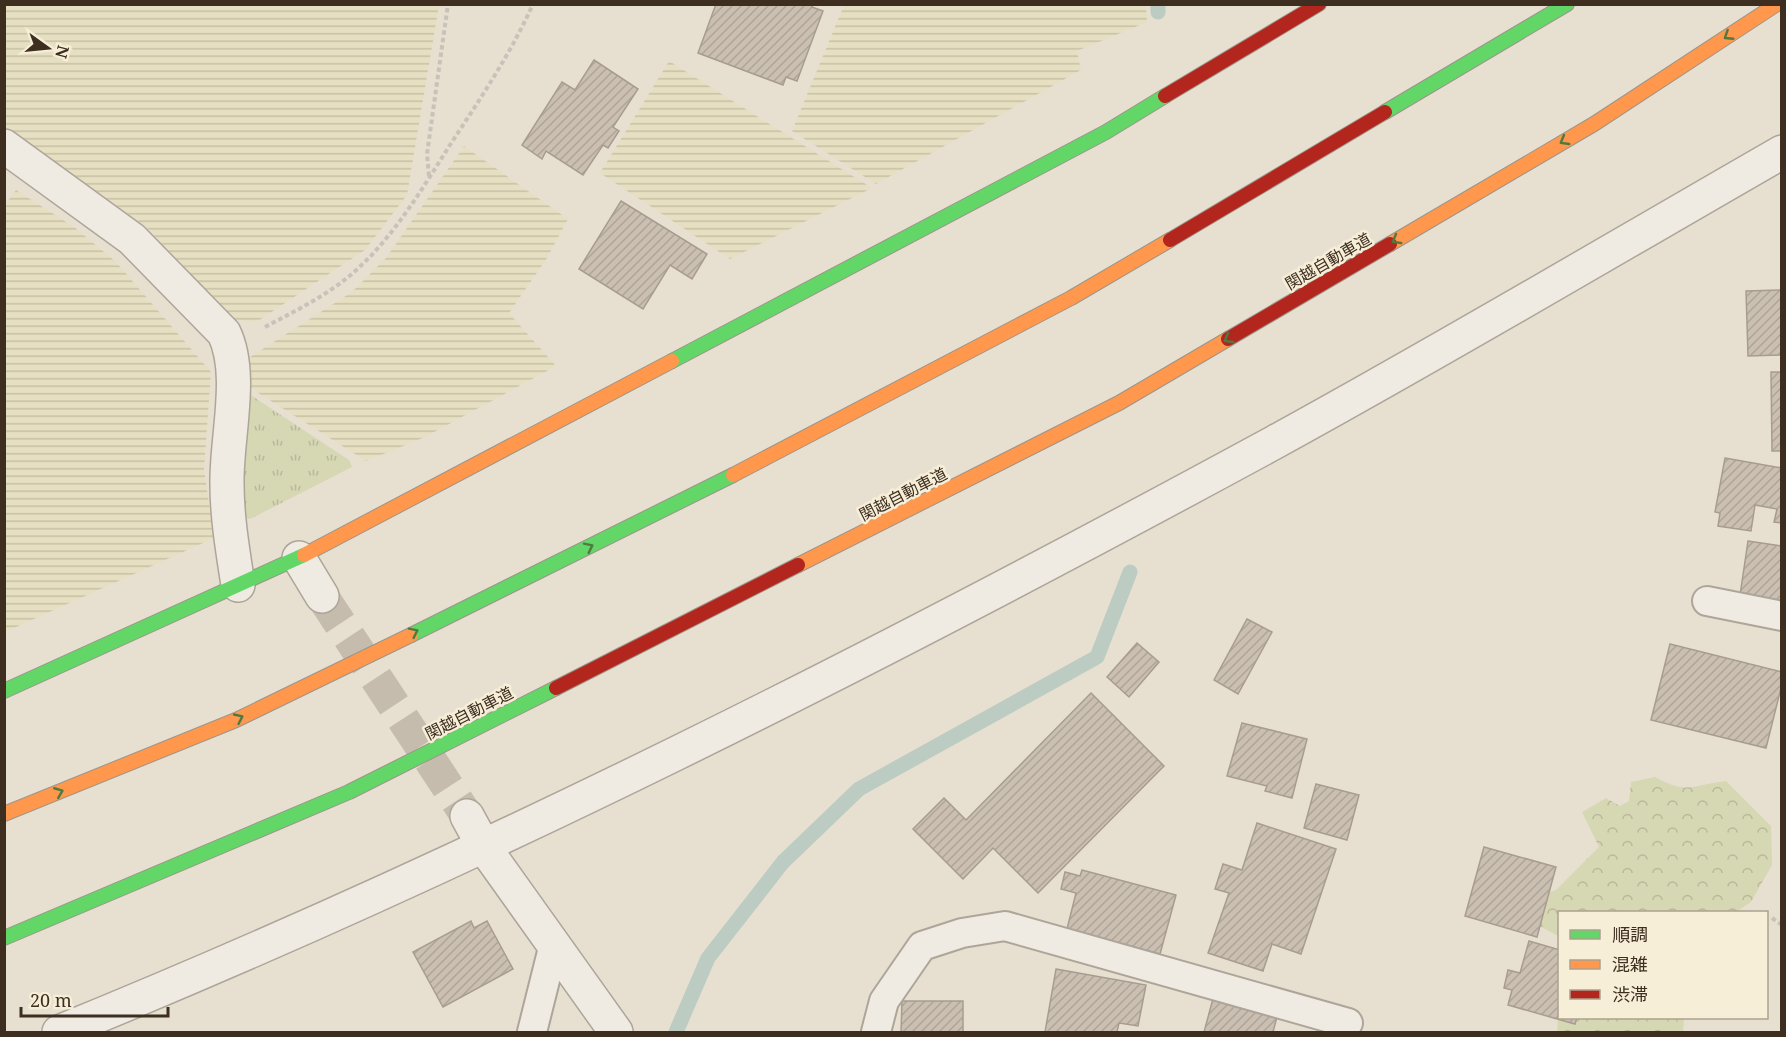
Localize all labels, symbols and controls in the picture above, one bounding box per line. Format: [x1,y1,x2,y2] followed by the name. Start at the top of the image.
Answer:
[18,18,78,78] north arrow
[1724,29,1734,41] one-way arrow
[50,43,75,61] text: N
[1560,134,1570,146] one-way arrow
[1281,227,1375,295] street label: 関越自動車道
[1392,233,1402,245] one-way arrow
[1224,332,1234,344] one-way arrow
[855,462,951,526] street label: 関越自動車道
[583,543,594,554] one-way arrow
[408,628,419,640] one-way arrow
[421,681,517,745] street label: 関越自動車道
[232,713,243,725] one-way arrow
[52,787,63,799] one-way arrow
[1558,911,1768,1019] legend
[1612,922,1648,946] text: 順調
[1612,952,1648,976] text: 混雑
[21,980,168,1018] scale bar
[1612,982,1648,1006] text: 渋滞
[30,988,72,1012] text: 20 m

